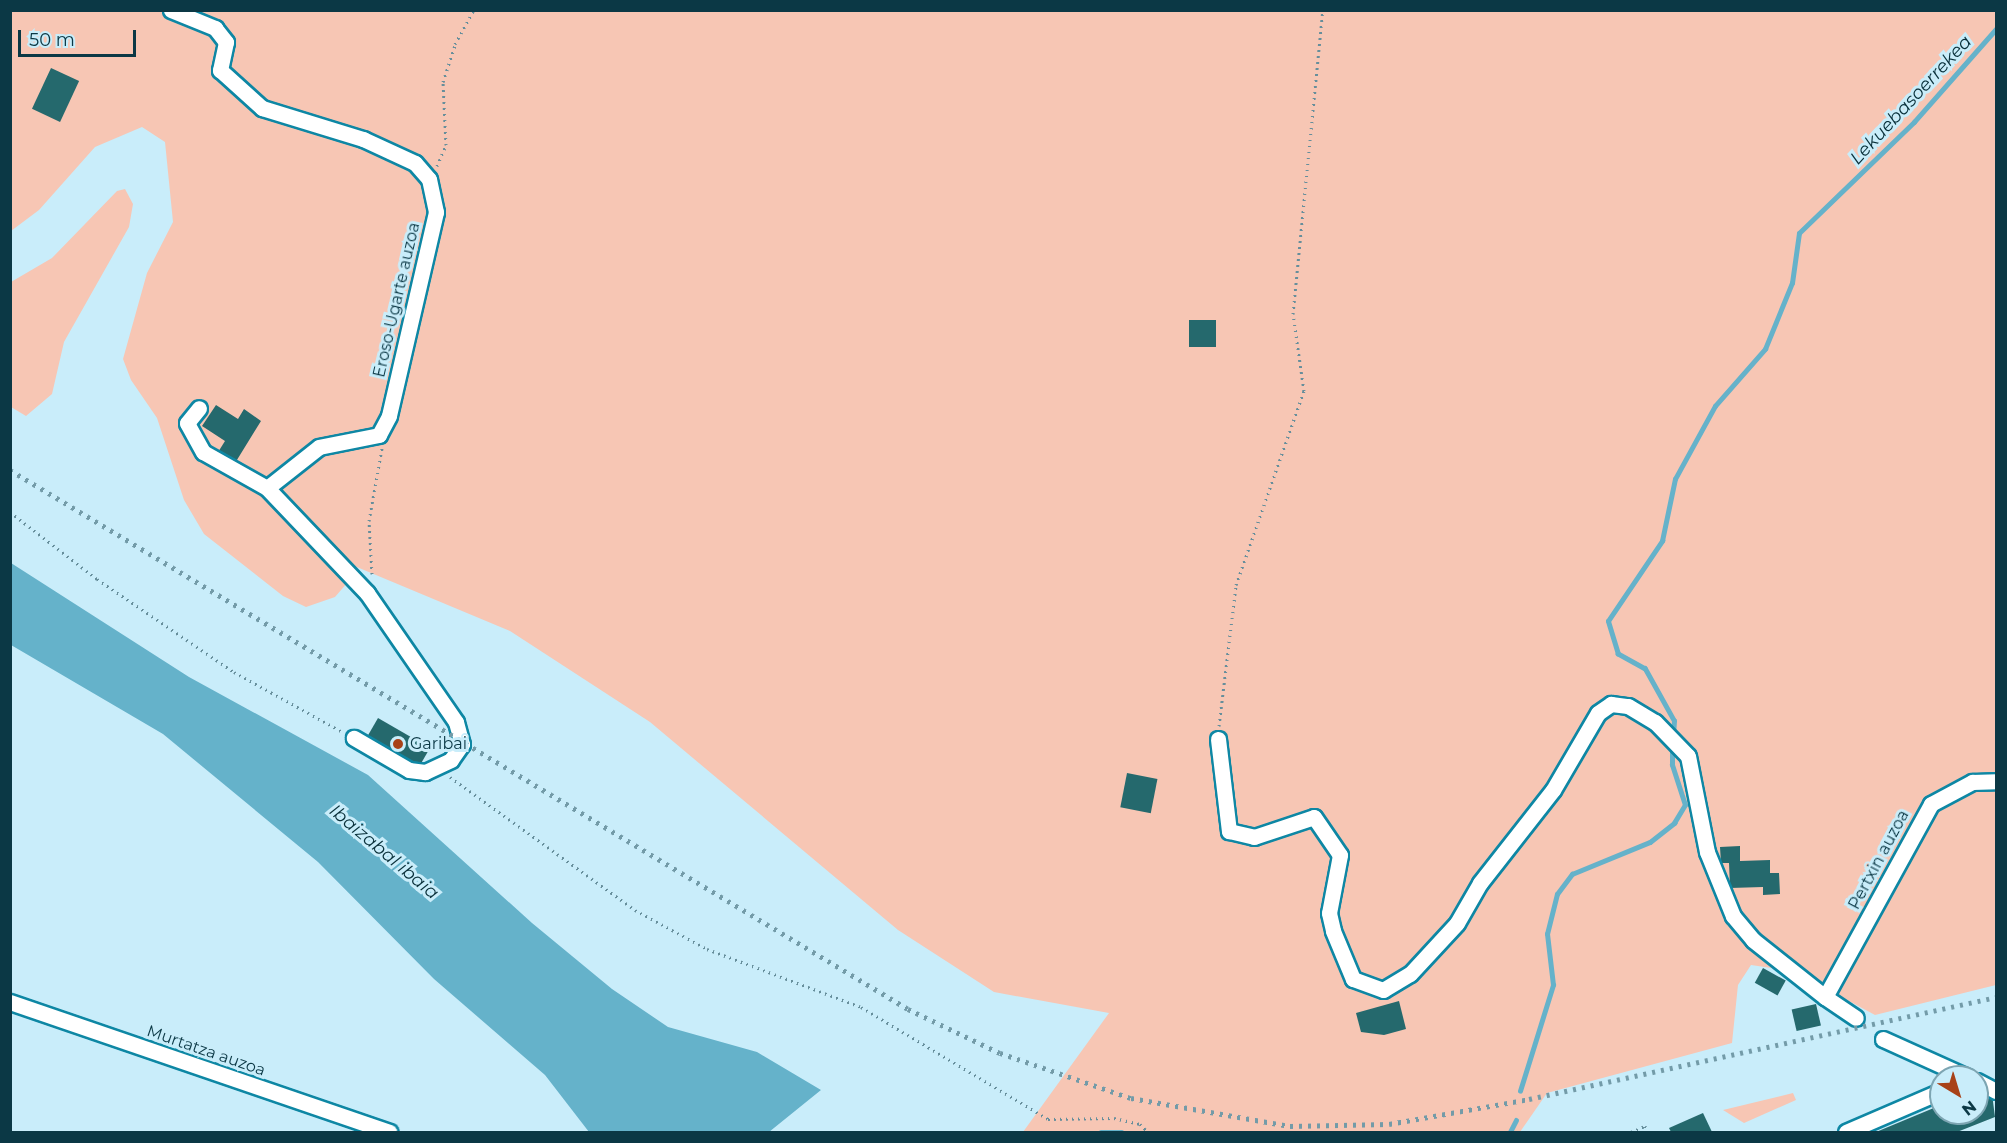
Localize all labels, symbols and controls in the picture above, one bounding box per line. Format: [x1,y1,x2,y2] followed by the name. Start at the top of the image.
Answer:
[21,18,140,56] scale bar
[29,29,75,51] text: 50 m
[1846,31,1976,169] water label: Lekuebasoerrekea
[370,221,424,379] street label: Eroso-Ugarte auzoa
[410,734,467,754] place label: Garibai
[391,737,405,751] marker: Garibai
[325,800,443,904] water label: Ibaizabal ibaia
[1845,807,1913,913] street label: Pertxin auzoa
[144,1022,268,1080] street label: Murtatza auzoa
[1929,1065,1989,1125] north arrow
[1958,1097,1980,1119] text: N

